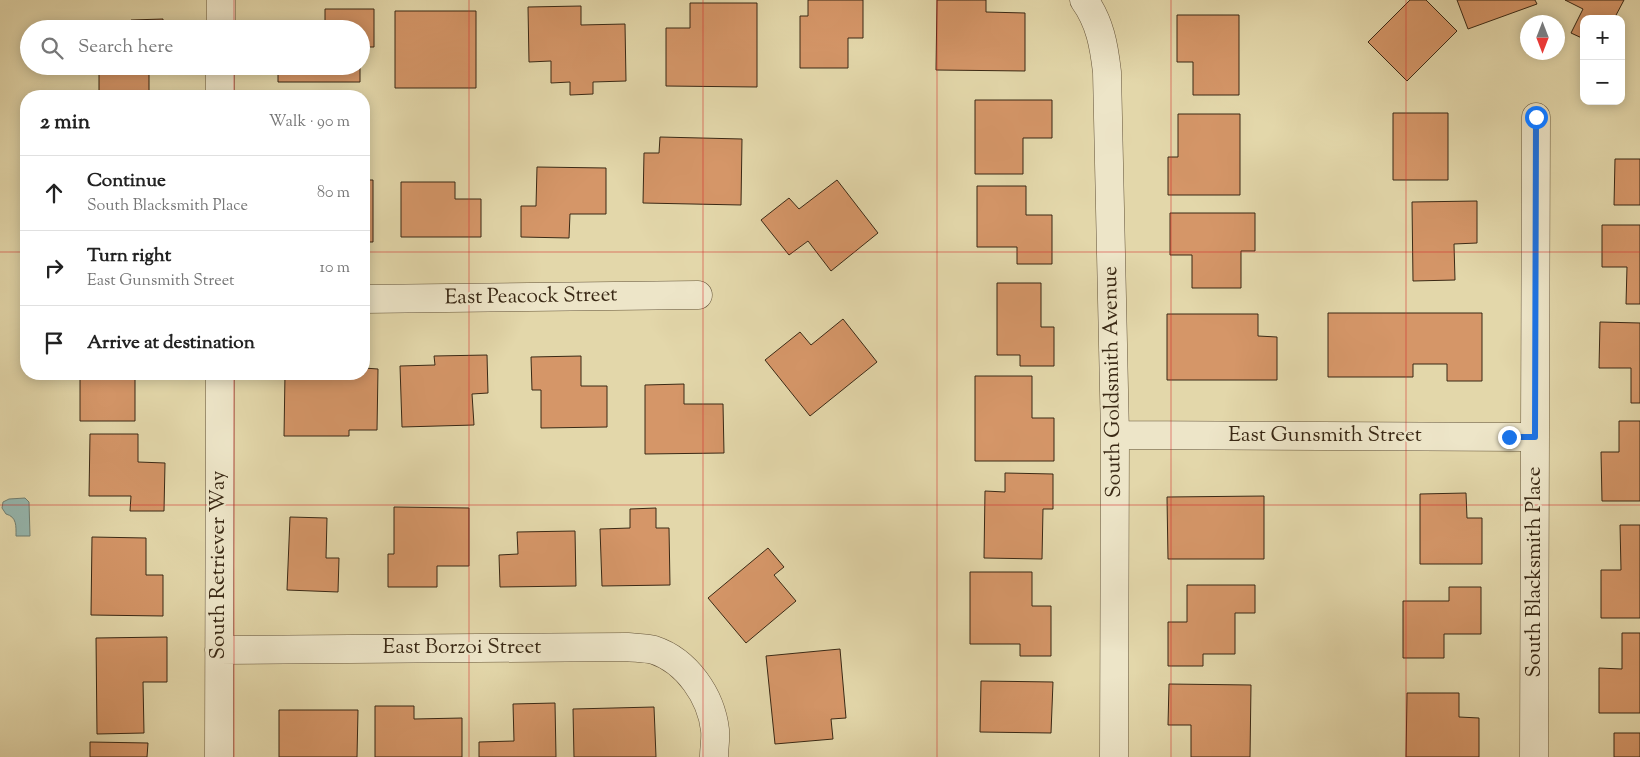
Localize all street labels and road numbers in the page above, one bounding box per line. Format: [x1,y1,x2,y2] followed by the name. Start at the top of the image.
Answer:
[1096,266,1130,498] street label: South Goldsmith Avenue
[444,280,618,314] street label: East Peacock Street
[1228,421,1422,451] street label: East Gunsmith Street
[1520,466,1550,678] street label: South Blacksmith Place
[204,470,234,660] street label: South Retriever Way
[383,633,541,663] street label: East Borzoi Street

